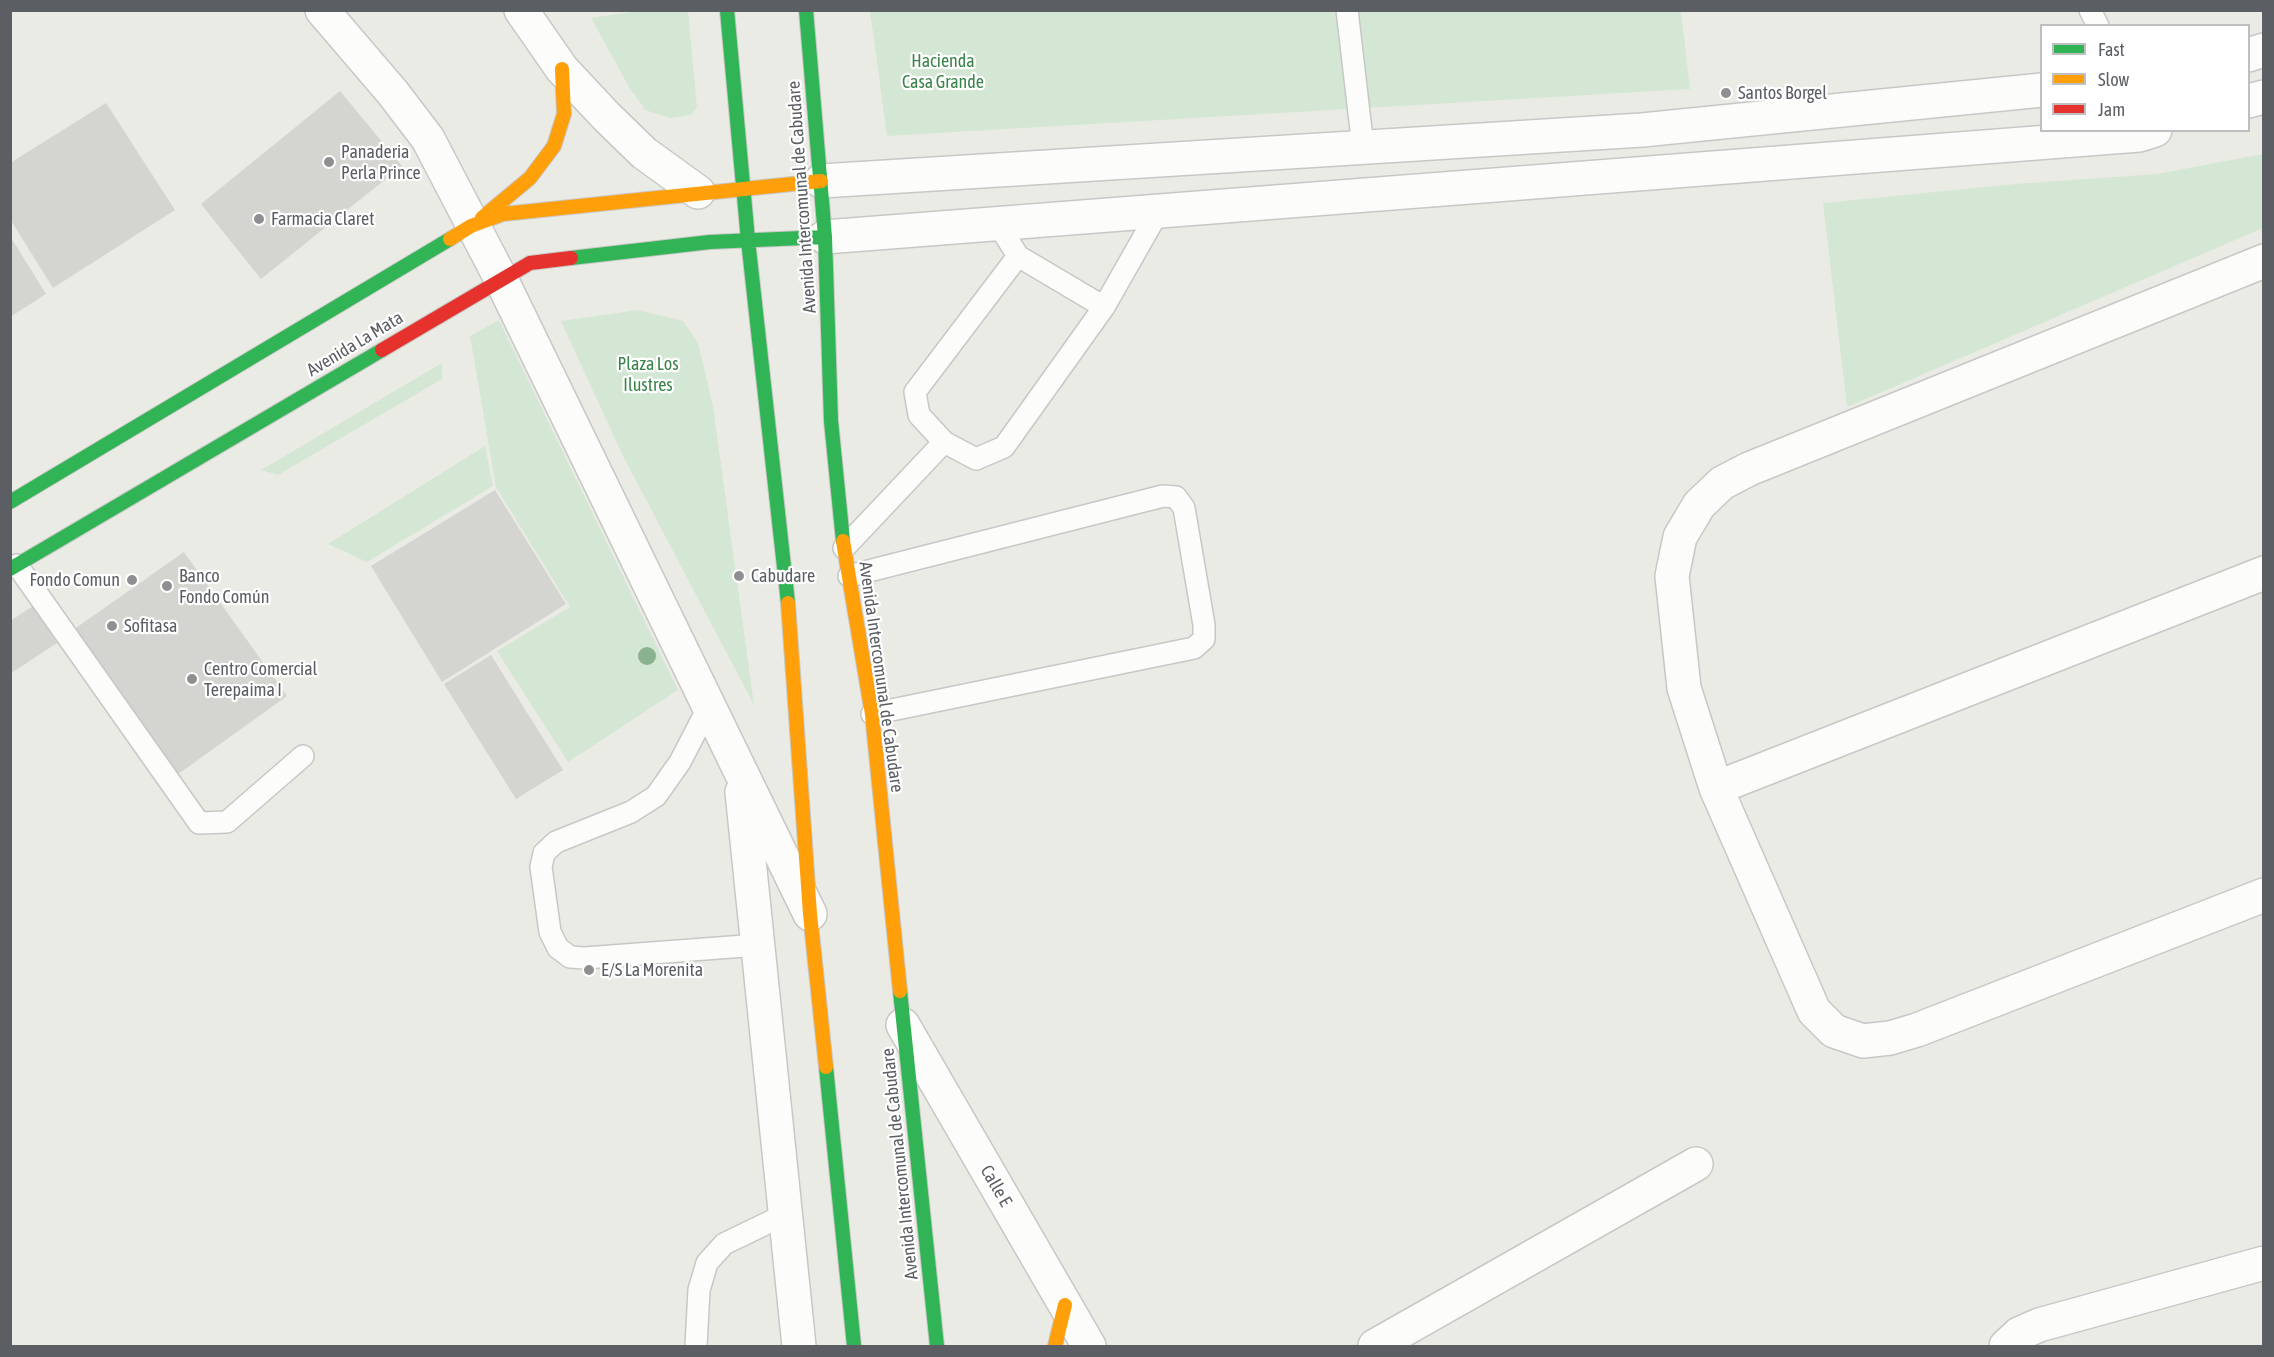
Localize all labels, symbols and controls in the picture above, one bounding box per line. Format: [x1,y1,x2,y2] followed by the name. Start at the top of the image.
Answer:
[2040,24,2250,132] legend
[2098,39,2125,60] text: Fast
[902,50,984,92] park label: Hacienda Casa Grande
[2098,69,2129,90] text: Slow
[783,80,821,314] street label: Avenida Intercomunal de Cabudare
[1738,82,1827,104] place label: Santos Borgel
[1719,86,1733,100] marker: Santos Borgel
[2098,99,2125,120] text: Jam
[341,141,421,184] place label: Panaderia Perla Prince
[322,155,336,169] marker: Panaderia Perla Prince
[271,208,374,230] place label: Farmacia Claret
[252,212,266,226] marker: Farmacia Claret
[303,307,407,381] street label: Avenida La Mata
[617,353,679,395] park label: Plaza Los Ilustres
[854,560,908,794] street label: Avenida Intercomunal de Cabudare
[179,565,269,608] place label: Banco Fondo Común
[751,565,815,587] place label: Cabudare
[30,569,120,591] place label: Fondo Comun
[732,569,746,583] marker: Cabudare
[125,573,139,587] marker: Fondo Comun
[160,579,174,593] marker: Banco Fondo Común
[124,615,177,637] place label: Sofitasa
[105,619,119,633] marker: Sofitasa
[204,658,317,700] place label: Centro Comercial Terepaima I
[185,672,199,686] marker: Centro Comercial Terepaima I
[601,959,703,981] place label: E/S La Morenita
[582,963,596,977] marker: E/S La Morenita
[877,1047,923,1281] street label: Avenida Intercomunal de Cabudare
[976,1161,1016,1211] street label: Calle E

